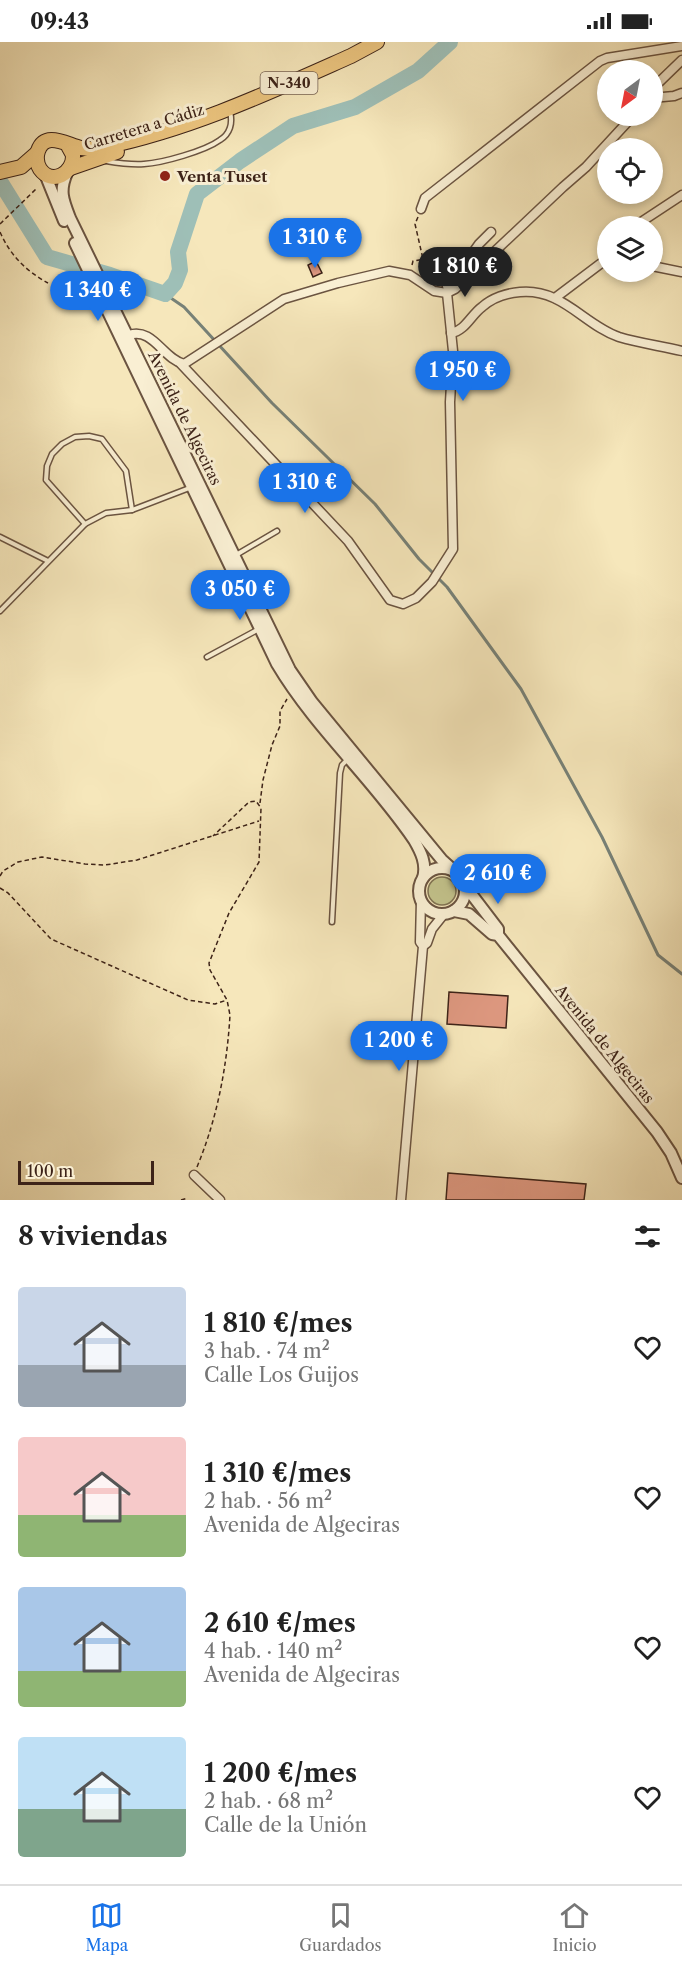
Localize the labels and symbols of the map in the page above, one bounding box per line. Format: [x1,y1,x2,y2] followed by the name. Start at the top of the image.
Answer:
[597,60,663,126] north arrow
[260,72,318,94] road number: N-340
[82,100,207,154] street label: Carretera a Cádiz
[176,167,267,186] place label: Venta Tuset
[158,169,172,183] marker: Venta Tuset
[260,218,370,269] pin: 1 310 €
[410,247,520,298] pin: 1 810 €
[43,271,153,322] pin: 1 340 €
[144,347,226,488] street label: Avenida de Algeciras
[408,351,518,402] pin: 1 950 €
[250,463,360,514] pin: 1 310 €
[185,570,295,621] pin: 3 050 €
[443,854,553,905] pin: 2 610 €
[551,980,659,1107] street label: Avenida de Algeciras
[344,1021,454,1072] pin: 1 200 €
[18,1158,154,1186] scale bar

